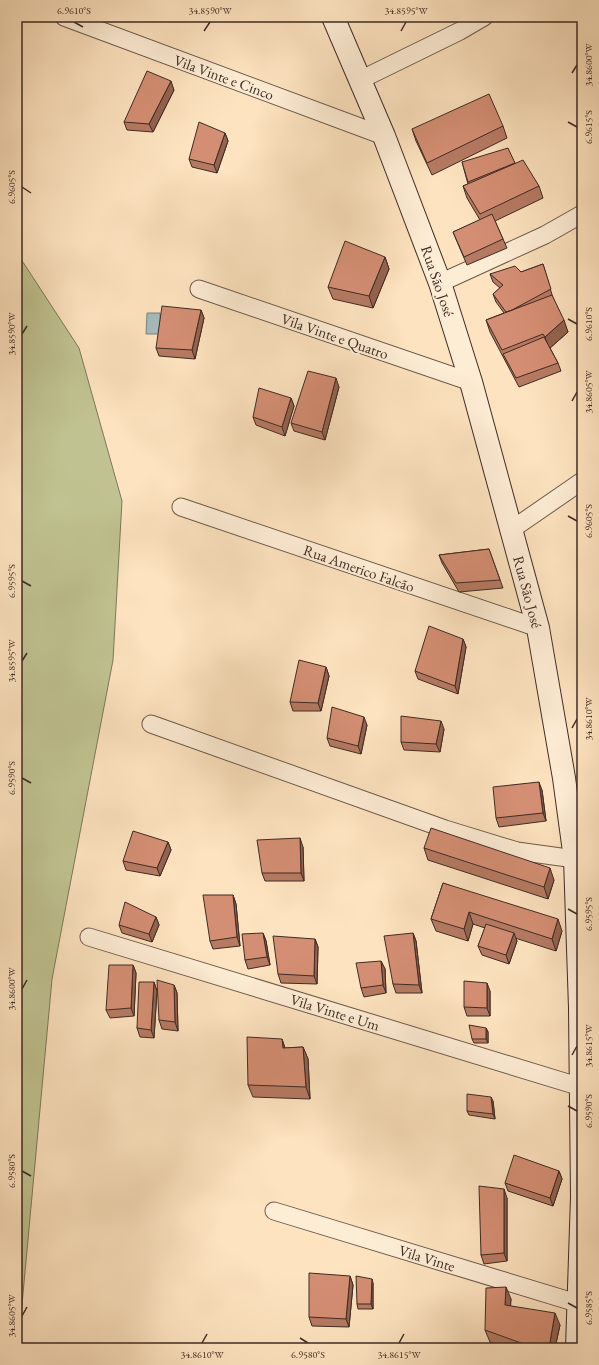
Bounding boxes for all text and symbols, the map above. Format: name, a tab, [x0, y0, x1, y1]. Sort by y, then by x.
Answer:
text: 6.9610°S	[57, 4, 91, 17]
text: 34.8590°W	[188, 4, 232, 17]
text: 34.8595°W	[384, 4, 428, 17]
text: 34.8600°W	[582, 43, 595, 87]
street label: Vila Vinte e Cinco	[171, 50, 277, 104]
text: 6.9615°S	[582, 110, 595, 144]
text: 6.9605°S	[5, 170, 18, 204]
street label: Rua São José	[417, 243, 459, 319]
text: 6.9610°S	[582, 307, 595, 341]
street label: Vila Vinte e Quatro	[279, 309, 391, 363]
text: 34.8590°W	[5, 312, 18, 356]
text: 34.8605°W	[582, 370, 595, 414]
text: 6.9605°S	[582, 504, 595, 538]
street label: Rua Americo Falcão	[301, 540, 417, 596]
street label: Rua São José	[509, 554, 547, 630]
text: 6.9595°S	[5, 564, 18, 598]
text: 34.8595°W	[5, 639, 18, 683]
text: 34.8610°W	[582, 697, 595, 741]
text: 6.9590°S	[5, 761, 18, 795]
text: 6.9595°S	[582, 897, 595, 931]
text: 34.8600°W	[5, 967, 18, 1011]
street label: Vila Vinte e Um	[288, 989, 382, 1035]
text: 34.8615°W	[582, 1024, 595, 1068]
text: 6.9590°S	[582, 1094, 595, 1128]
text: 6.9580°S	[5, 1154, 18, 1188]
street label: Vila Vinte	[396, 1240, 458, 1276]
text: 6.9585°S	[582, 1291, 595, 1325]
text: 34.8605°W	[5, 1294, 18, 1338]
text: 34.8610°W	[180, 1348, 224, 1361]
text: 6.9580°S	[291, 1348, 325, 1361]
text: 34.8615°W	[377, 1348, 421, 1361]

